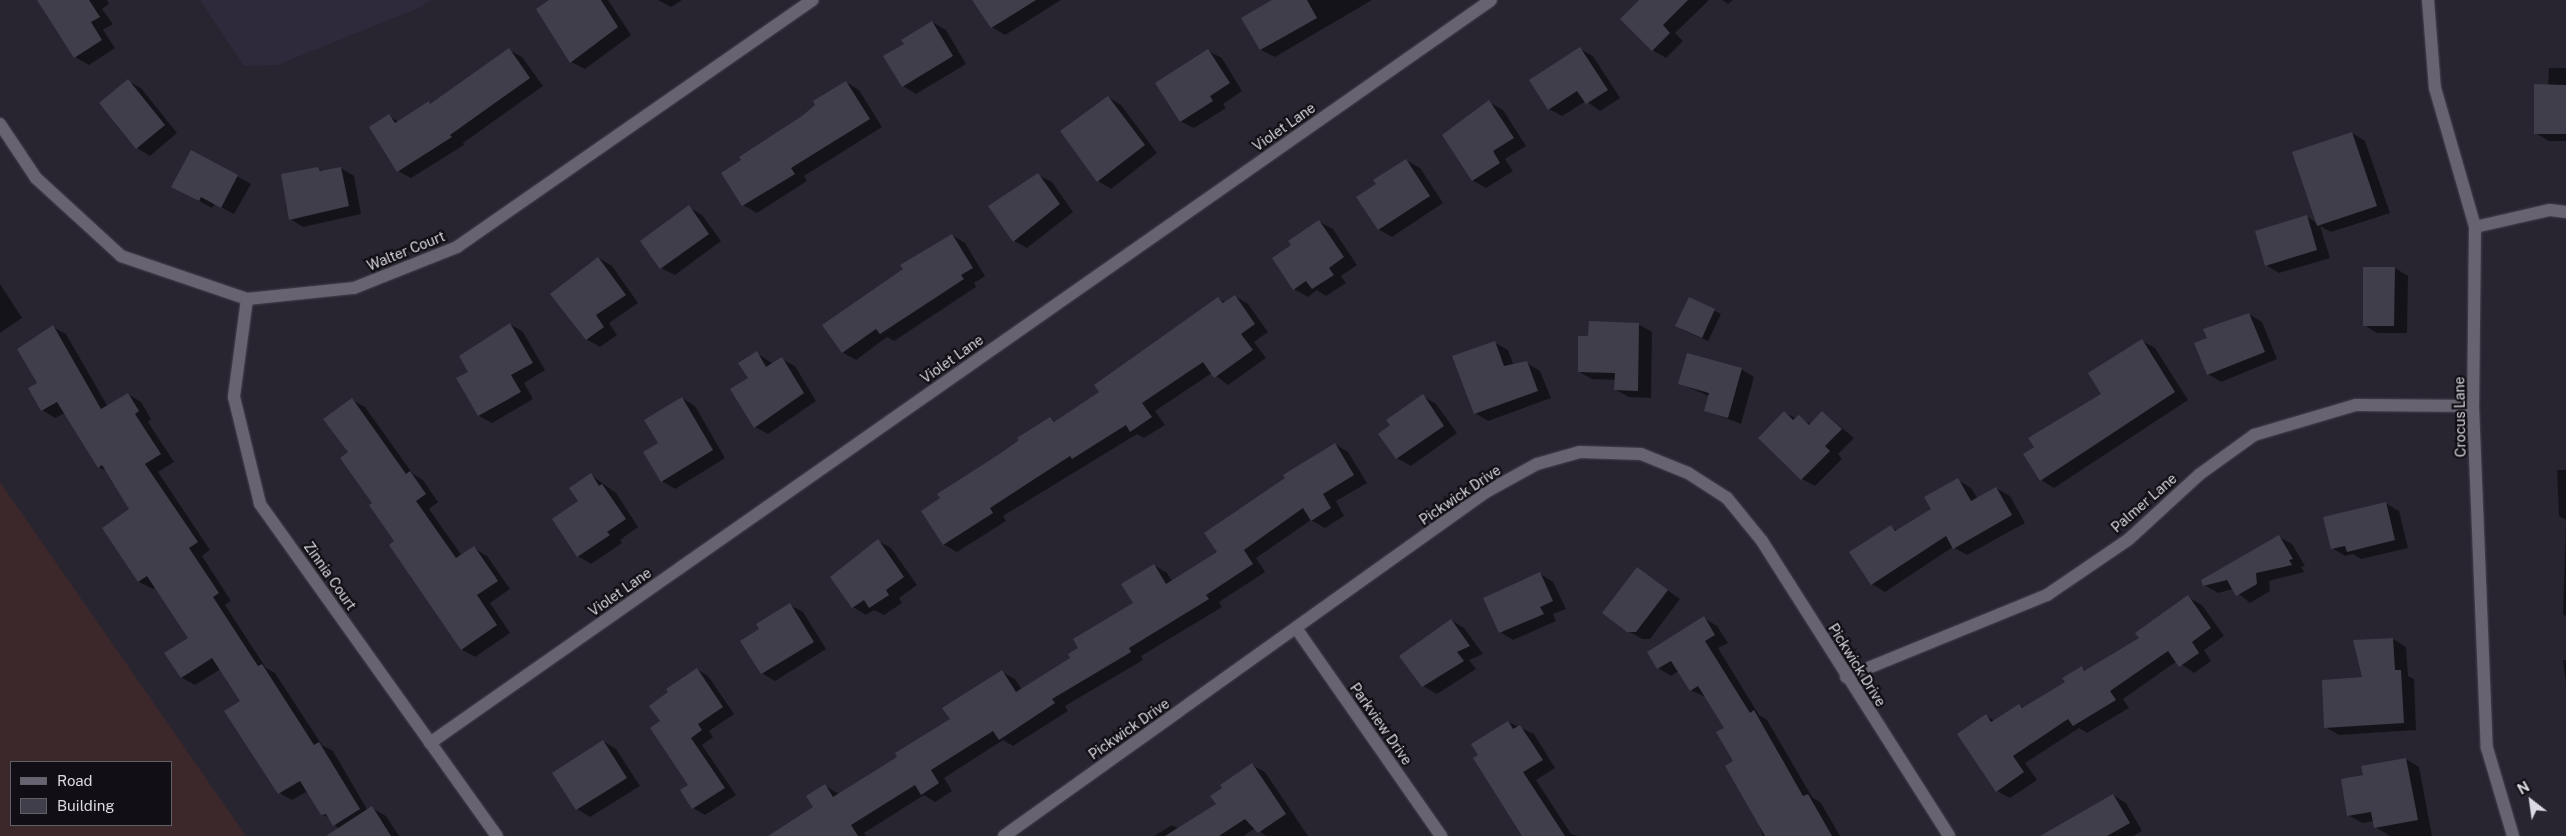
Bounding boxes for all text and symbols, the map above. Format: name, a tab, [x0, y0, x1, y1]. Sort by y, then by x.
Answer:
street label: Violet Lane	[1249, 99, 1319, 155]
street label: Walter Court	[365, 228, 447, 274]
street label: Violet Lane	[917, 331, 987, 387]
street label: Crocus Lane	[2451, 376, 2469, 458]
street label: Pickwick Drive	[1416, 462, 1504, 528]
street label: Palmer Lane	[2108, 470, 2180, 536]
street label: Zinnia Court	[300, 539, 360, 613]
street label: Violet Lane	[585, 564, 655, 620]
street label: Pickwick Drive	[1825, 620, 1889, 710]
street label: Parkview Drive	[1347, 680, 1415, 768]
street label: Pickwick Drive	[1085, 695, 1173, 763]
legend	[10, 761, 172, 826]
text: Road	[57, 772, 93, 789]
north arrow	[2506, 776, 2556, 826]
text: N	[2515, 778, 2532, 798]
text: Building	[57, 797, 115, 814]

